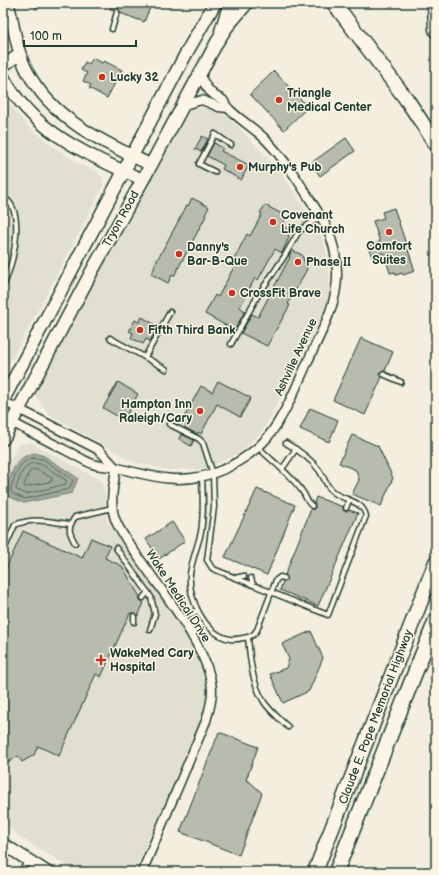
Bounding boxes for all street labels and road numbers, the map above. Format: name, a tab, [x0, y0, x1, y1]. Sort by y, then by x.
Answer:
street label: Tryon Road	[99, 188, 143, 250]
street label: Ashville Avenue	[271, 316, 321, 398]
street label: Wake Medical Drive	[142, 547, 214, 645]
street label: Claude E. Pope Memorial Highway	[336, 627, 417, 806]

